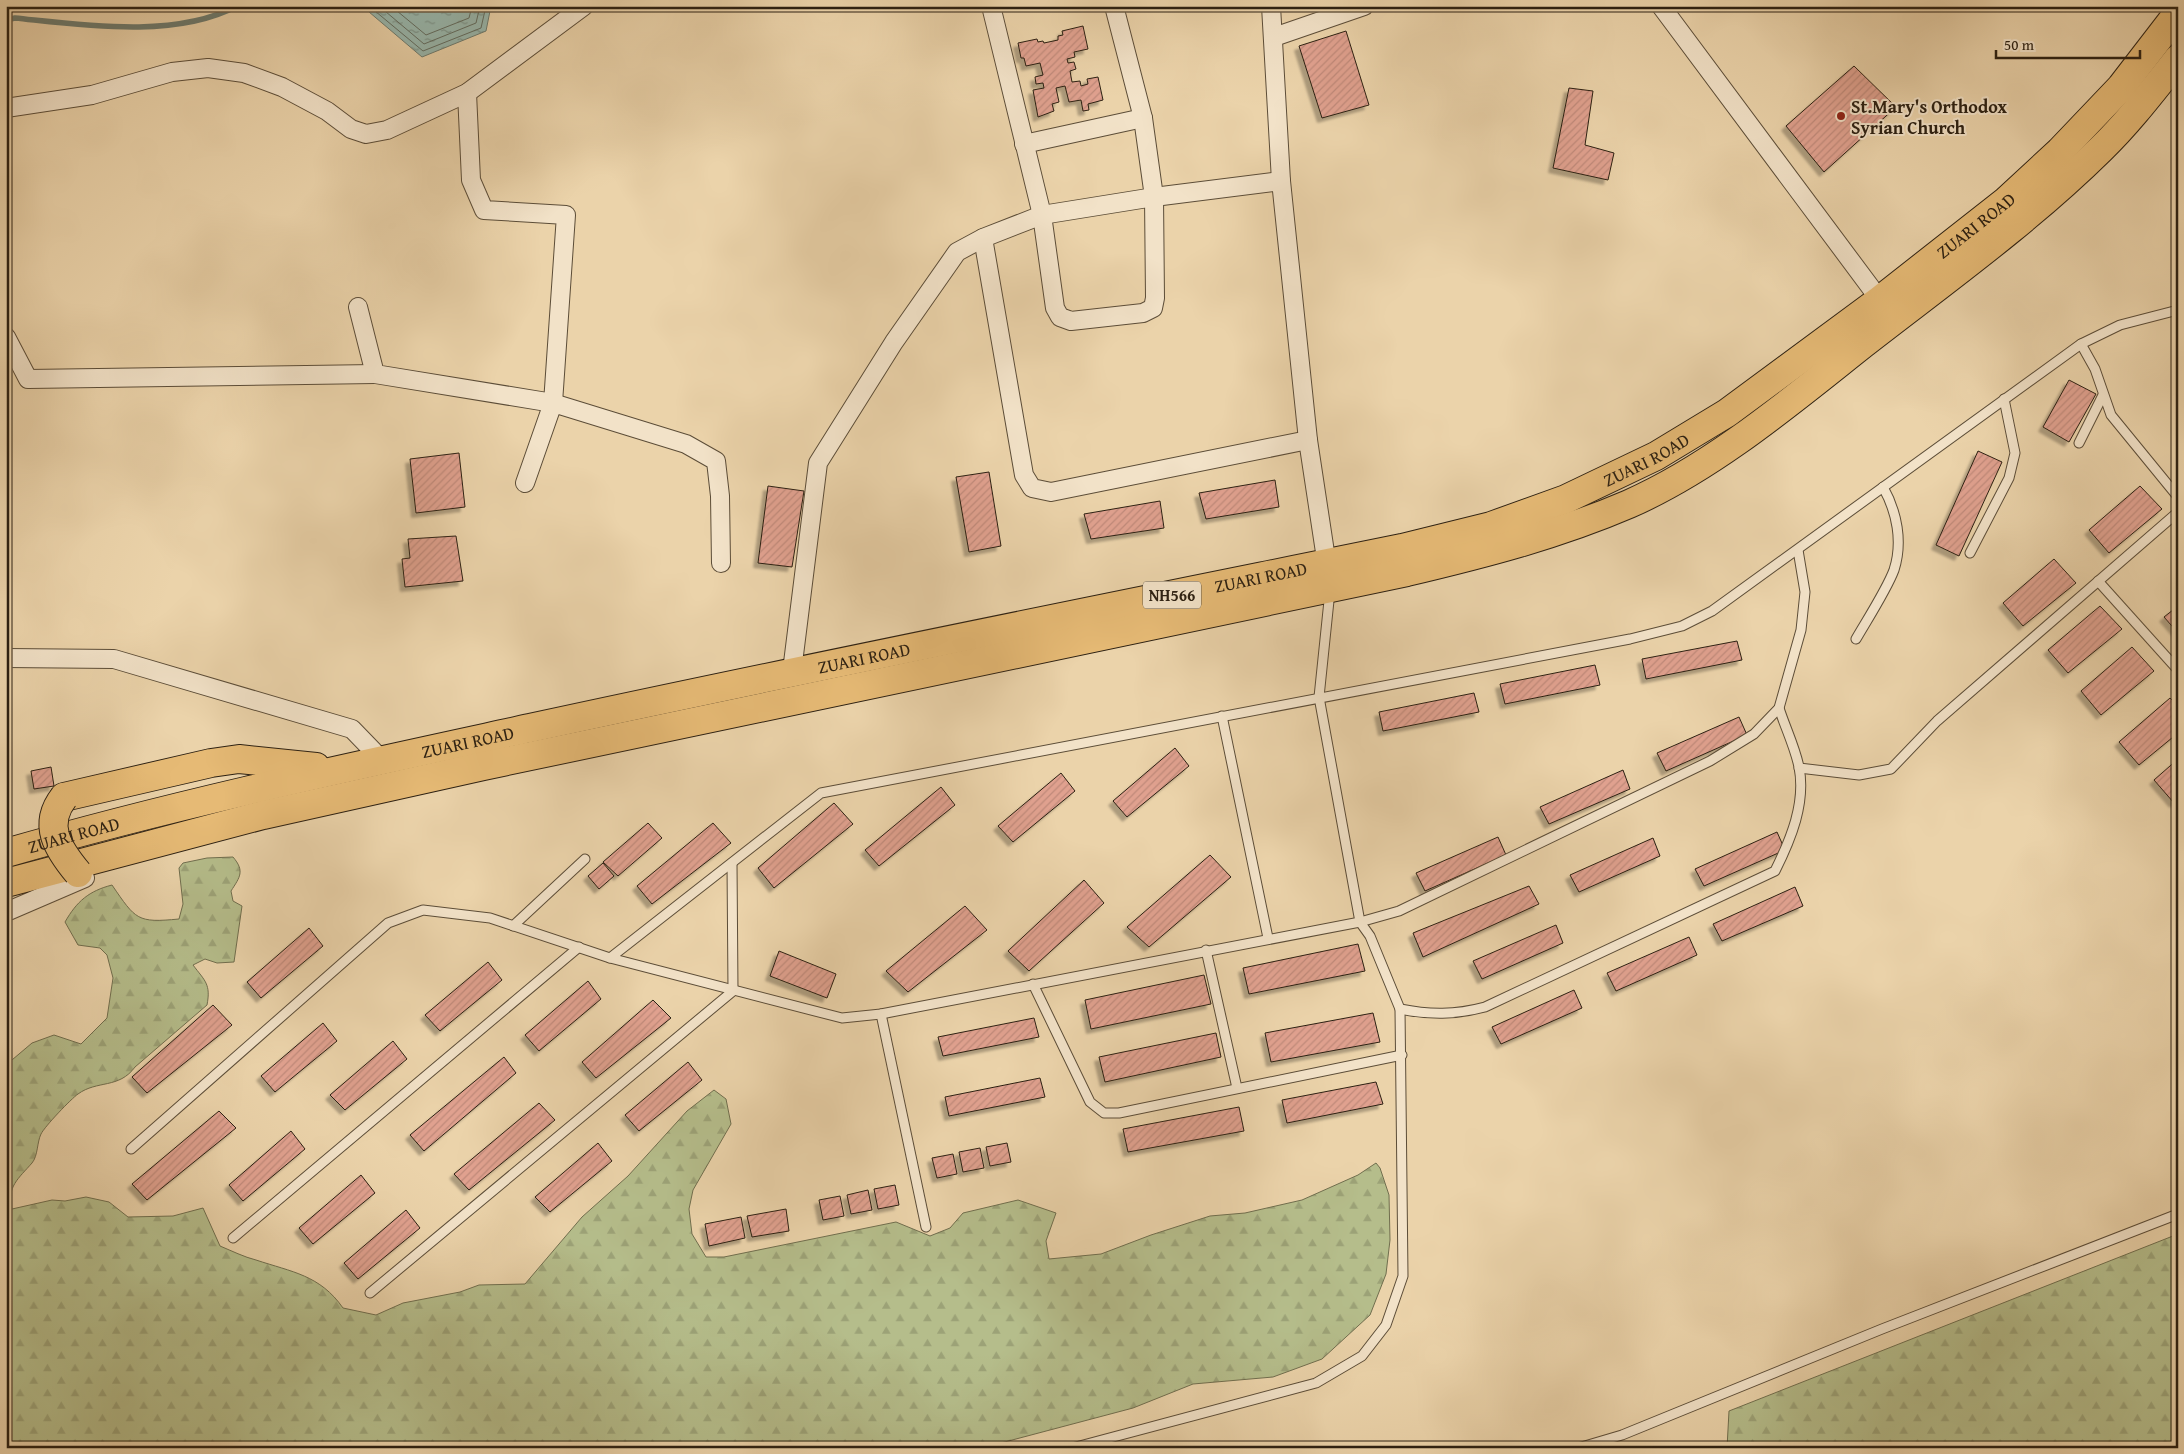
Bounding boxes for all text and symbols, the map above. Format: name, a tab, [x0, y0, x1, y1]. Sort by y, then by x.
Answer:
scale bar	[1996, 28, 2140, 60]
text: 50 m	[2004, 34, 2035, 55]
place label: St.Mary's Orthodox Syrian Church	[1851, 93, 2007, 141]
marker: St.Mary's Orthodox Syrian Church	[1835, 110, 1847, 122]
street label: ZUARI ROAD	[1930, 185, 2021, 265]
street label: ZUARI ROAD	[1598, 425, 1694, 493]
street label: ZUARI ROAD	[1212, 554, 1309, 599]
road number: NH566	[1143, 582, 1201, 608]
street label: ZUARI ROAD	[815, 635, 913, 680]
street label: ZUARI ROAD	[419, 718, 517, 765]
street label: ZUARI ROAD	[24, 809, 122, 860]

